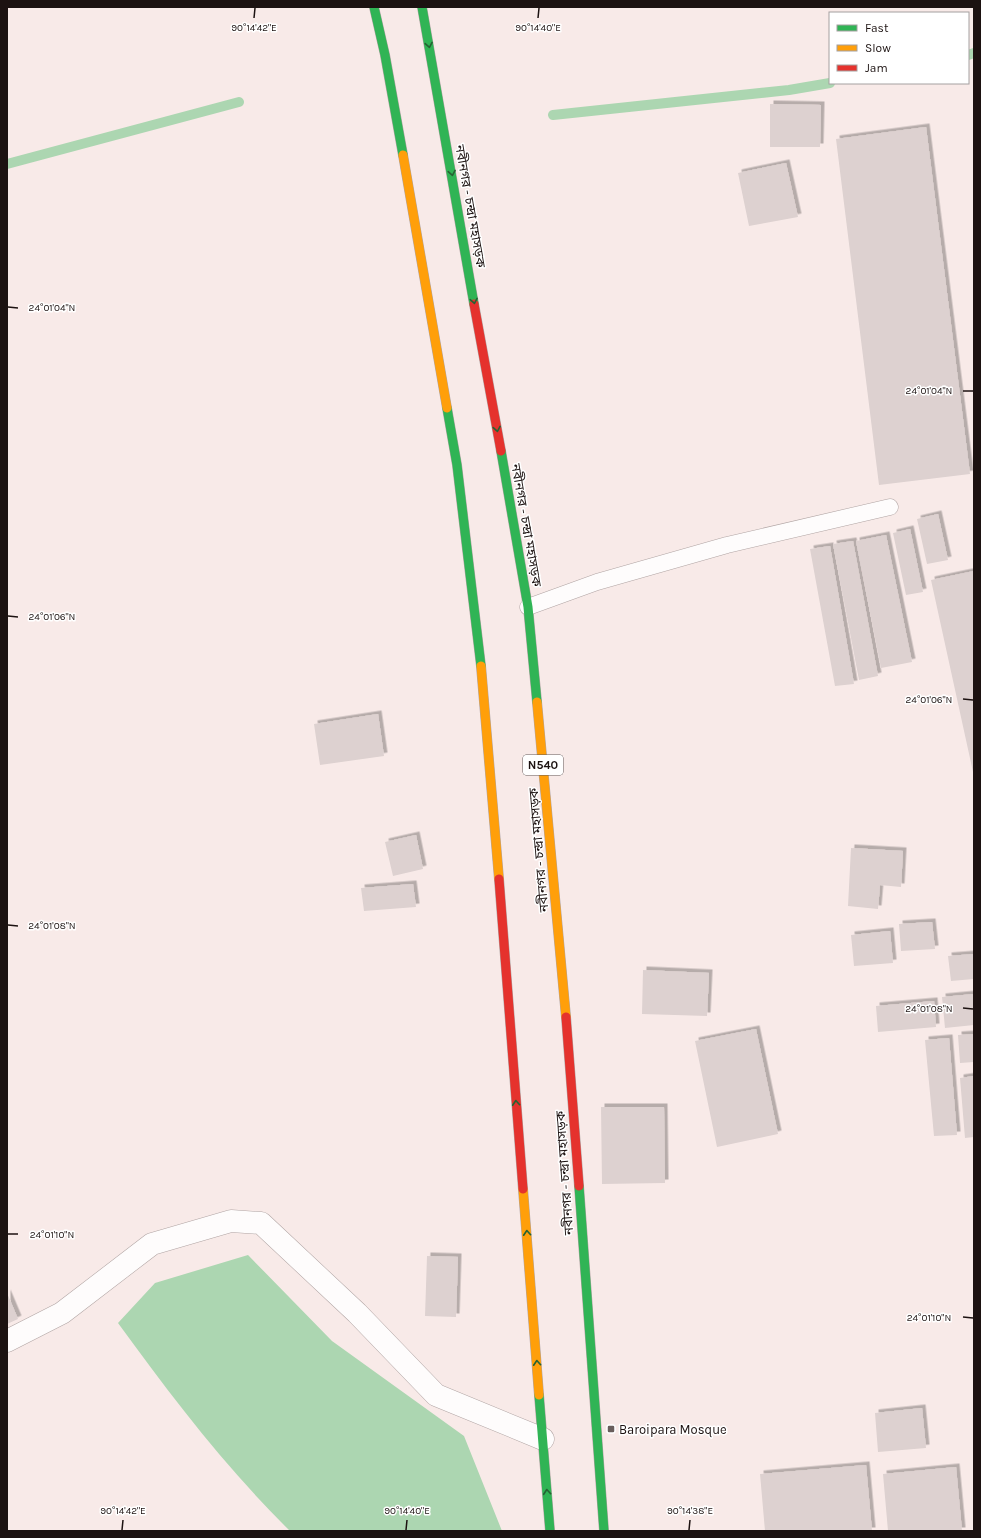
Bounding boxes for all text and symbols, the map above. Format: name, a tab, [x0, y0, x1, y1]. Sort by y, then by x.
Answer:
legend	[829, 12, 969, 84]
text: Fast	[865, 21, 889, 35]
text: 90°14'42"E	[231, 22, 277, 34]
text: 90°14'40"E	[515, 22, 561, 34]
text: Slow	[865, 41, 891, 55]
one-way arrow	[424, 42, 433, 49]
text: Jam	[865, 61, 888, 75]
street label: নবীনগর - চন্দ্রা মহাসড়ক	[452, 142, 489, 269]
one-way arrow	[447, 170, 456, 177]
one-way arrow	[470, 298, 478, 305]
text: 24°01'04"N	[29, 302, 75, 314]
text: 24°01'04"N	[906, 385, 952, 397]
one-way arrow	[492, 426, 501, 433]
street label: নবীনগর - চন্দ্রা মহাসড়ক	[508, 461, 545, 588]
text: 24°01'06"N	[29, 611, 75, 623]
text: 24°01'06"N	[906, 694, 952, 706]
road number: N540	[523, 755, 563, 775]
street label: নবীনগর - চন্দ্রা মহাসড়ক	[526, 787, 551, 914]
text: 24°01'08"N	[28, 920, 76, 932]
text: 24°01'08"N	[905, 1003, 953, 1015]
one-way arrow	[512, 1100, 521, 1106]
street label: নবীনগর - চন্দ্রা মহাসড়ক	[553, 1110, 576, 1237]
text: 24°01'10"N	[30, 1229, 74, 1241]
one-way arrow	[522, 1230, 531, 1236]
text: 24°01'10"N	[907, 1312, 951, 1324]
one-way arrow	[532, 1360, 541, 1366]
place label: Baroipara Mosque	[619, 1422, 727, 1438]
marker: Baroipara Mosque	[606, 1424, 616, 1434]
one-way arrow	[543, 1489, 552, 1495]
text: 90°14'42"E	[100, 1505, 146, 1517]
text: 90°14'40"E	[384, 1505, 430, 1517]
text: 90°14'38"E	[667, 1505, 713, 1517]

